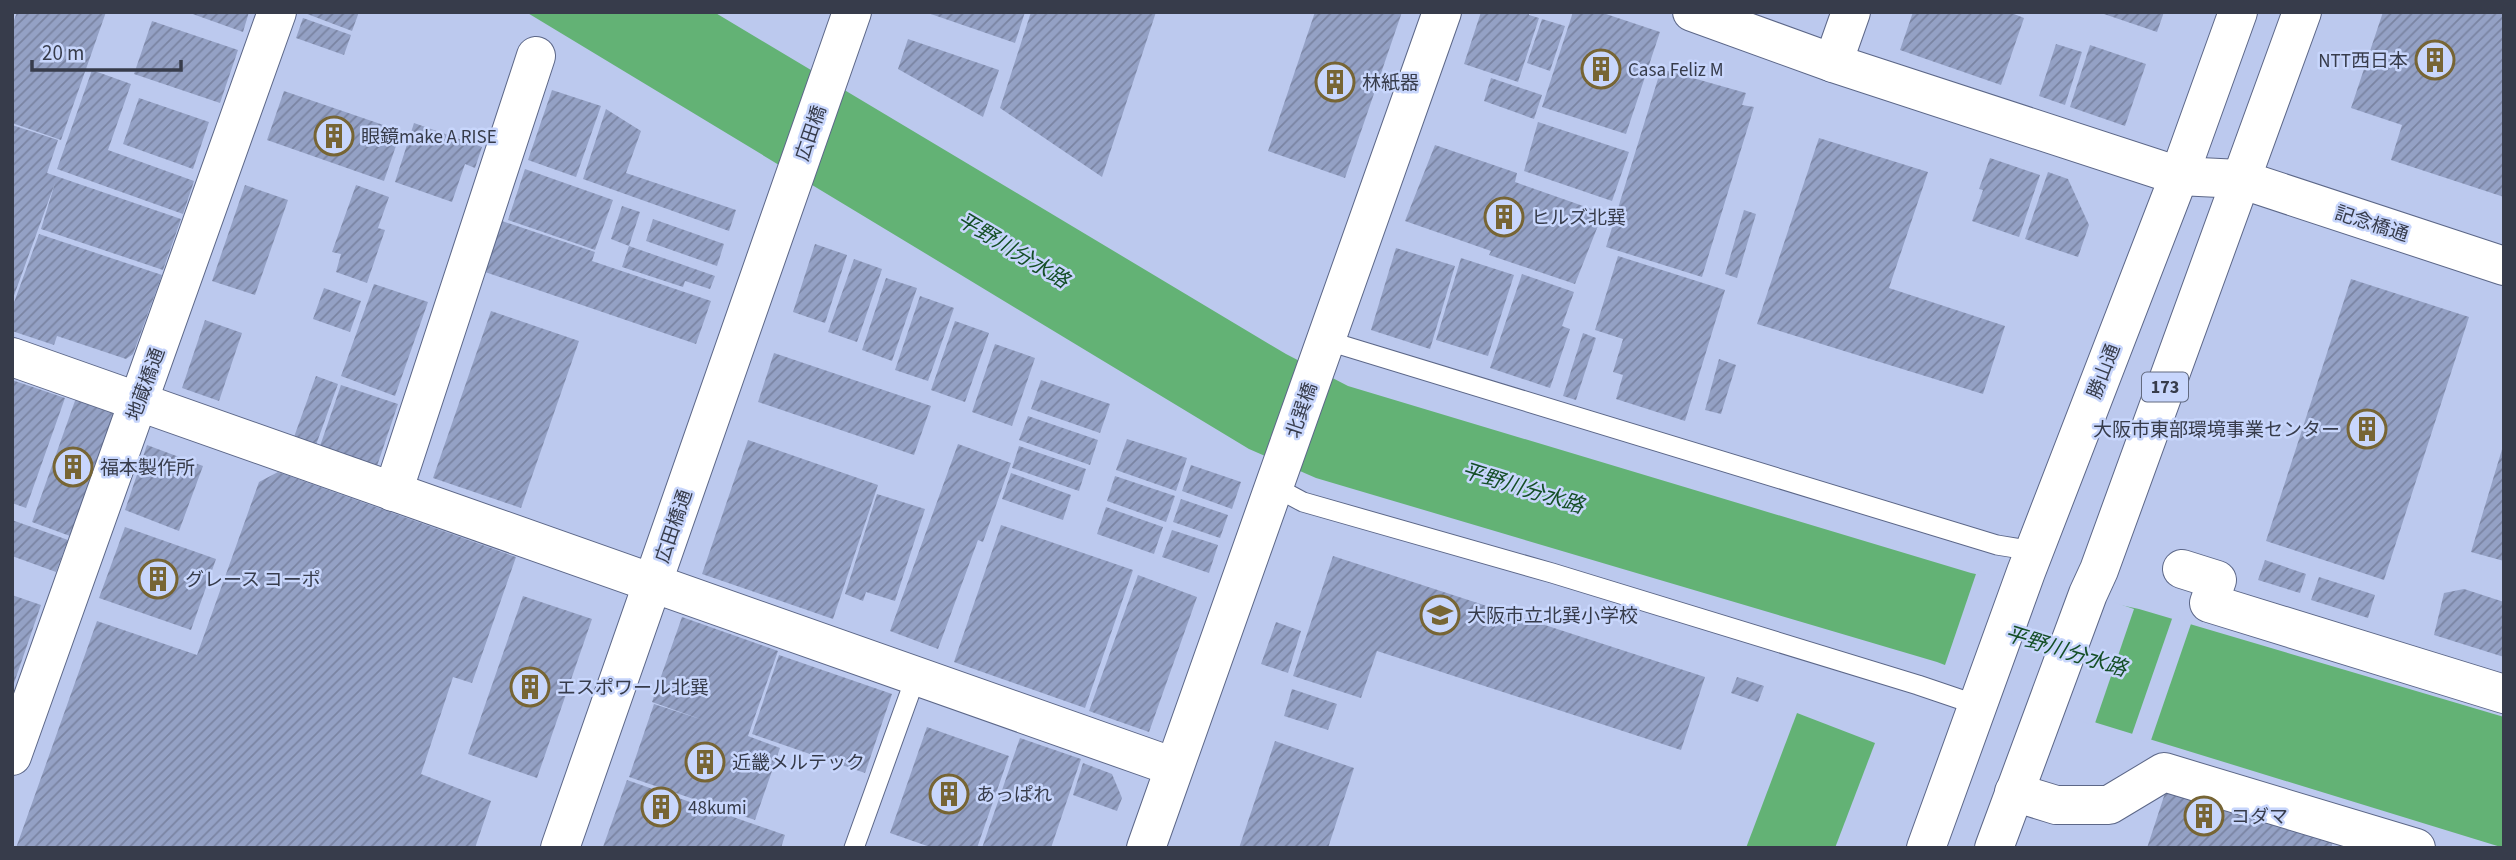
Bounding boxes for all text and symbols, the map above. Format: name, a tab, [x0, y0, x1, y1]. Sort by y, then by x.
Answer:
scale bar	[32, 28, 180, 72]
text: 20 m	[42, 38, 84, 68]
building icon: NTT西日本	[2414, 39, 2456, 81]
building icon: Casa Feliz M	[1580, 48, 1622, 90]
place label: NTT西日本	[2318, 48, 2408, 75]
place label: Casa Feliz M	[1628, 57, 1724, 84]
building icon: 林紙器	[1314, 61, 1356, 103]
place label: 林紙器	[1362, 70, 1419, 97]
street label: 広田橋	[789, 102, 833, 165]
building icon: 眼鏡make A RISE	[313, 115, 355, 157]
place label: 眼鏡make A RISE	[361, 124, 497, 151]
building icon: ヒルズ北巽	[1483, 196, 1525, 238]
street label: 記念橋通	[2331, 200, 2412, 249]
water label: 平野川分水路	[951, 205, 1076, 296]
place label: ヒルズ北巽	[1531, 205, 1626, 232]
street label: 勝山通	[2082, 340, 2127, 403]
street label: 地蔵橋通	[121, 344, 172, 425]
road number: 173	[2142, 372, 2188, 402]
street label: 北巽橋	[1280, 379, 1324, 442]
building icon: 大阪市東部環境事業センター	[2346, 408, 2388, 450]
place label: 大阪市東部環境事業センター	[2093, 417, 2340, 444]
building icon: 福本製作所	[52, 446, 94, 488]
place label: 福本製作所	[100, 455, 195, 482]
water label: 平野川分水路	[1458, 455, 1590, 521]
street label: 広田橋通	[649, 486, 700, 567]
building icon: グレース コーポ	[137, 558, 179, 600]
place label: グレース コーポ	[185, 567, 321, 594]
school or university icon: 大阪市立北巽小学校	[1419, 594, 1461, 636]
place label: 大阪市立北巽小学校	[1467, 603, 1638, 630]
water label: 平野川分水路	[2001, 618, 2133, 684]
building icon: エスポワール北巽	[509, 666, 551, 708]
place label: エスポワール北巽	[557, 675, 709, 702]
building icon: 近畿メルテック	[684, 741, 726, 783]
place label: 近畿メルテック	[732, 750, 865, 777]
building icon: あっぱれ	[928, 773, 970, 815]
place label: あっぱれ	[976, 782, 1052, 809]
building icon: 48kumi	[640, 786, 682, 828]
place label: 48kumi	[688, 795, 747, 822]
building icon: コダマ	[2183, 795, 2225, 837]
place label: コダマ	[2231, 804, 2288, 831]

